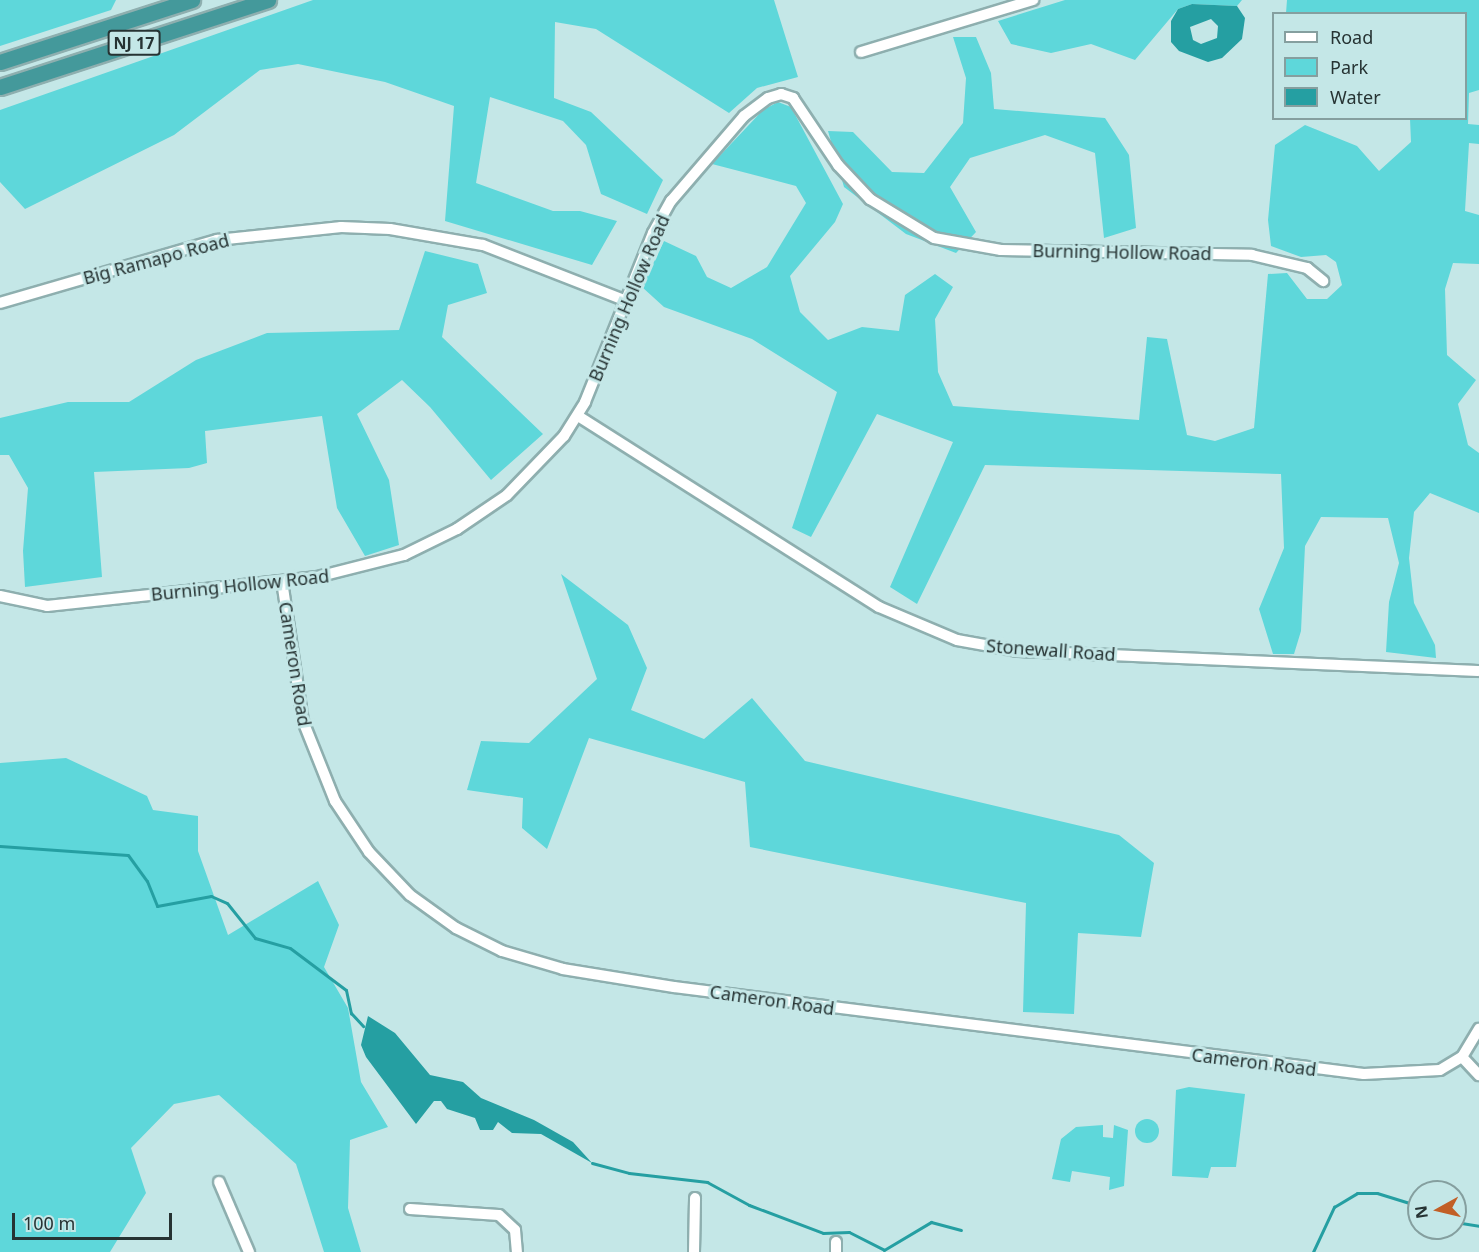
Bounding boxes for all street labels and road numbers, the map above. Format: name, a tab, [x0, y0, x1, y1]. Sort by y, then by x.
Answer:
road number: NJ 17	[107, 30, 161, 56]
street label: Burning Hollow Road	[584, 211, 674, 385]
street label: Big Ramapo Road	[81, 229, 231, 289]
street label: Burning Hollow Road	[1032, 240, 1212, 264]
street label: Burning Hollow Road	[150, 565, 330, 605]
street label: Cameron Road	[275, 600, 315, 728]
street label: Stonewall Road	[986, 635, 1116, 665]
street label: Cameron Road	[708, 981, 836, 1019]
street label: Cameron Road	[1190, 1044, 1318, 1080]

